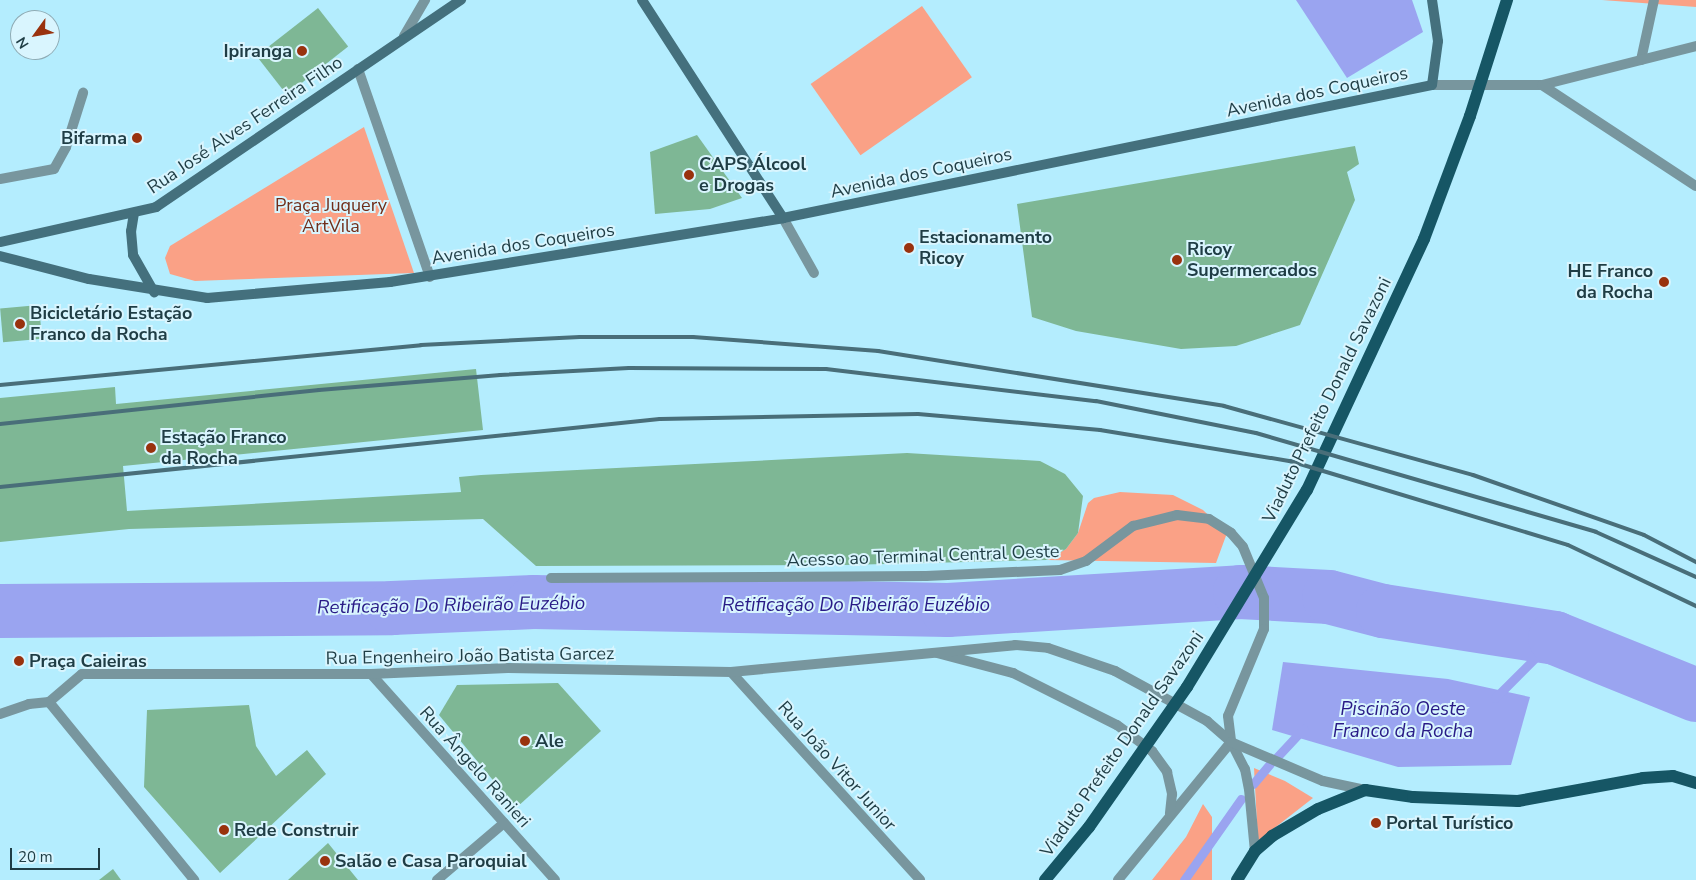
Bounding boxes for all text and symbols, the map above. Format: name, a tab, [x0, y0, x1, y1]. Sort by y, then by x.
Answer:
north arrow	[10, 10, 60, 60]
text: N	[12, 33, 34, 52]
place label: Ipiranga	[223, 40, 292, 62]
marker: Ipiranga	[296, 45, 308, 57]
street label: Rua José Alves Ferreira Filho	[143, 51, 347, 199]
street label: Avenida dos Coqueiros	[1224, 62, 1410, 122]
place label: Bifarma	[61, 127, 127, 149]
marker: Bifarma	[131, 132, 143, 144]
street label: Avenida dos Coqueiros	[828, 143, 1014, 203]
place label: CAPS Álcool e Drogas	[699, 154, 806, 196]
marker: CAPS Álcool e Drogas	[683, 169, 695, 181]
park label: Praça Juquery ArtVila	[275, 195, 387, 238]
street label: Avenida dos Coqueiros	[430, 219, 616, 269]
place label: Estacionamento Ricoy	[919, 227, 1052, 270]
place label: Ricoy Supermercados	[1187, 239, 1317, 282]
marker: Estacionamento Ricoy	[903, 242, 915, 254]
marker: Ricoy Supermercados	[1171, 254, 1183, 266]
place label: HE Franco da Rocha	[1568, 261, 1653, 304]
street label: Viaduto Prefeito Donald Savazoni	[1258, 274, 1396, 526]
marker: HE Franco da Rocha	[1657, 275, 1671, 289]
place label: Bicicletário Estação Franco da Rocha	[30, 303, 192, 346]
marker: Bicicletário Estação Franco da Rocha	[14, 318, 26, 330]
place label: Estação Franco da Rocha	[161, 427, 287, 469]
marker: Estação Franco da Rocha	[145, 442, 157, 454]
street label: Acesso ao Terminal Central Oeste	[786, 540, 1060, 572]
water label: Retificação Do Ribeirão Euzébio	[317, 592, 585, 620]
water label: Retificação Do Ribeirão Euzébio	[722, 595, 990, 617]
street label: Viaduto Prefeito Donald Savazoni	[1036, 627, 1208, 861]
street label: Rua Engenheiro João Batista Garcez	[326, 643, 614, 669]
place label: Praça Caieiras	[29, 650, 147, 672]
marker: Praça Caieiras	[13, 655, 25, 667]
street label: Rua João Vitor Junior	[773, 697, 901, 835]
water label: Piscinão Oeste Franco da Rocha	[1333, 699, 1473, 743]
street label: Rua Ângelo Ranieri	[415, 702, 535, 832]
place label: Ale	[535, 730, 564, 752]
marker: Ale	[519, 735, 531, 747]
place label: Portal Turístico	[1386, 812, 1513, 834]
marker: Portal Turístico	[1370, 817, 1382, 829]
place label: Rede Construir	[234, 819, 359, 841]
marker: Rede Construir	[218, 824, 230, 836]
scale bar	[12, 838, 102, 870]
text: 20 m	[18, 847, 53, 867]
place label: Salão e Casa Paroquial	[335, 850, 527, 872]
marker: Salão e Casa Paroquial	[319, 855, 331, 867]

